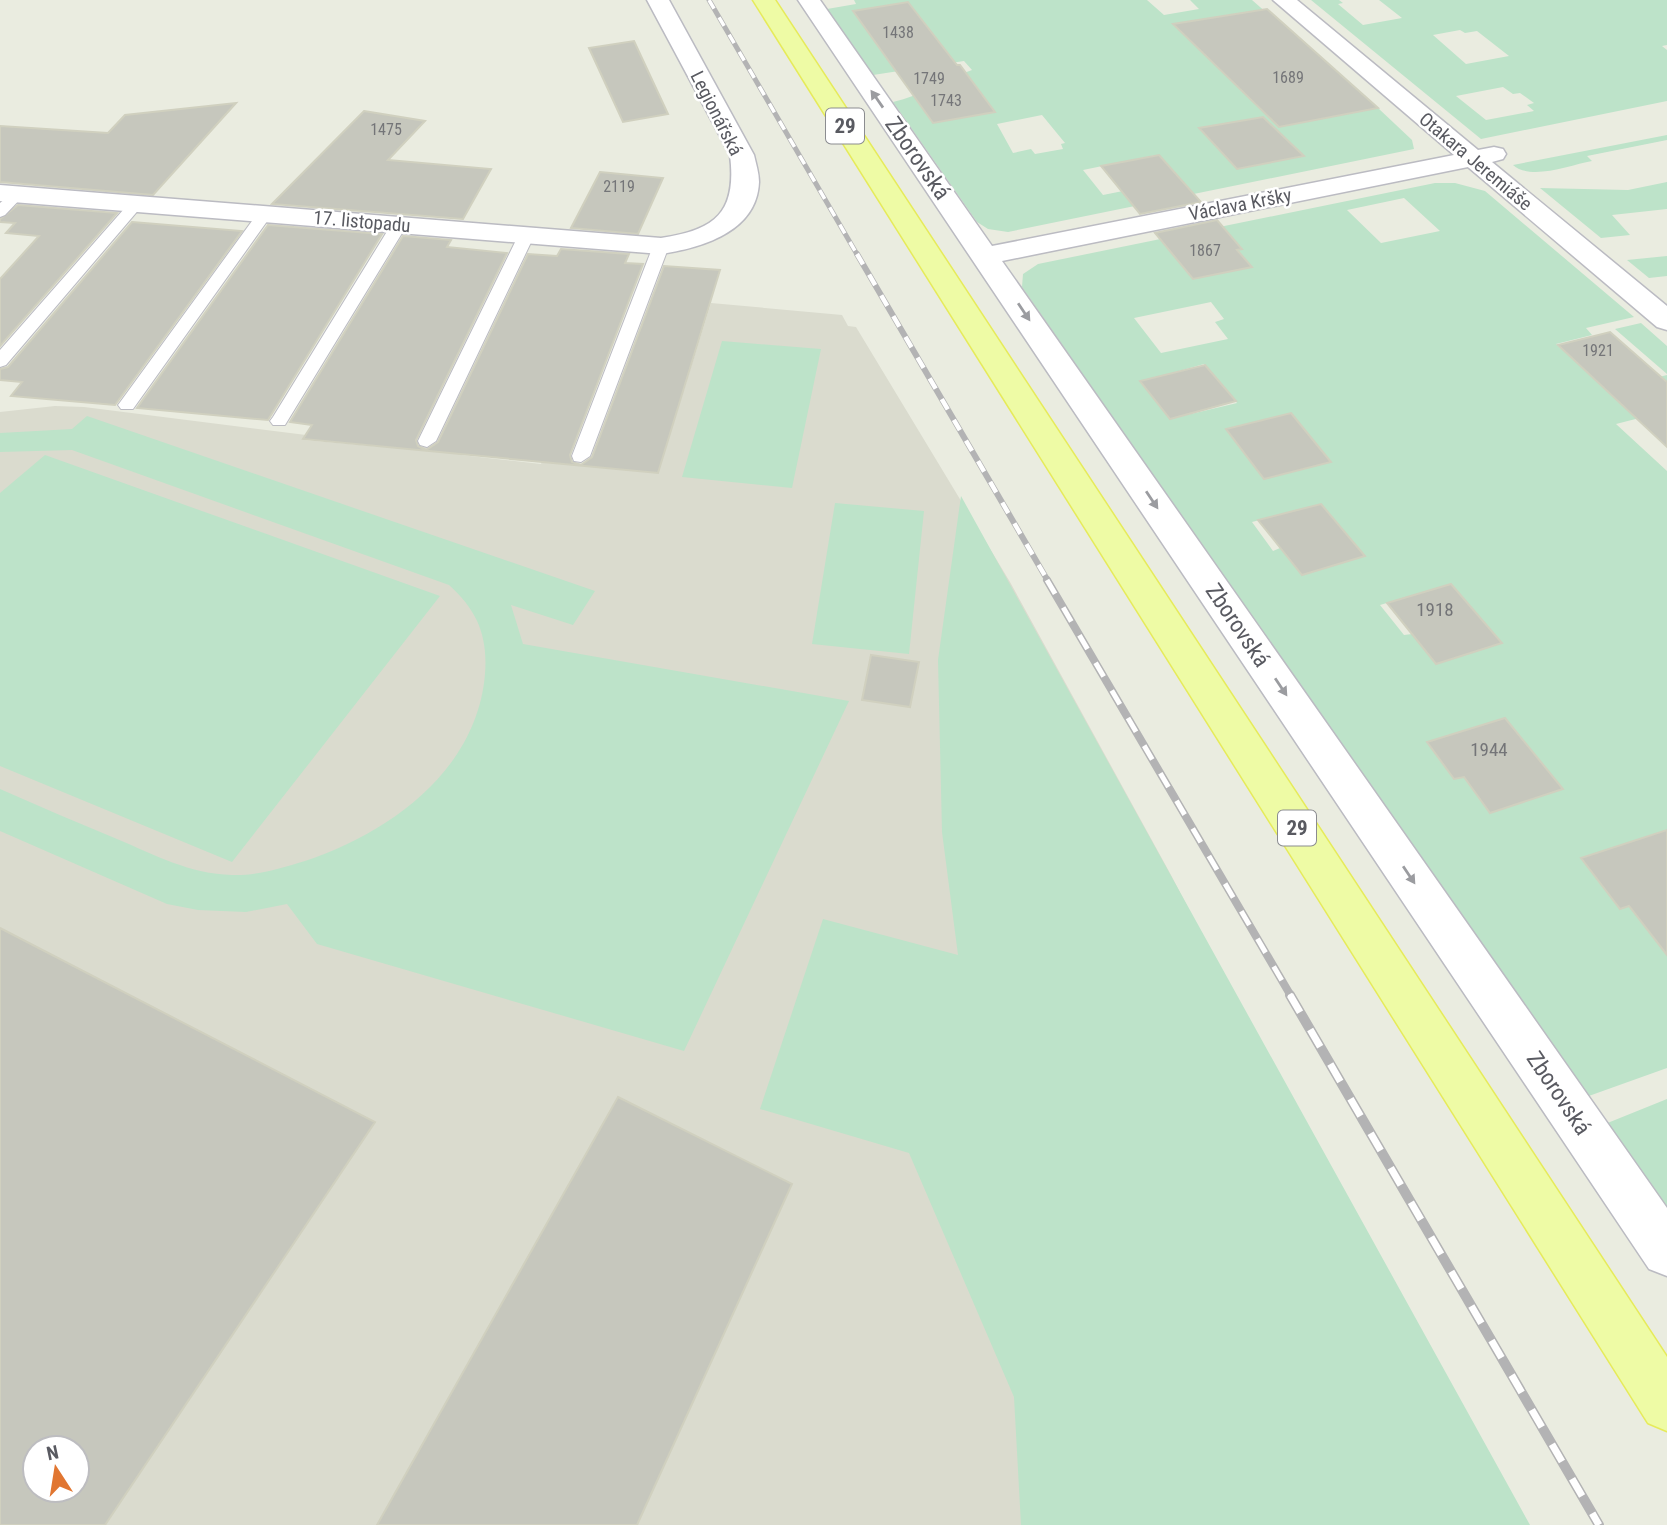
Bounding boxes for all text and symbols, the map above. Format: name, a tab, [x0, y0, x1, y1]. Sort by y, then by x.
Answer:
house number: 1438	[882, 23, 914, 42]
street label: Legionářská	[686, 67, 748, 159]
house number: 1689	[1272, 68, 1304, 87]
house number: 1749	[913, 69, 945, 88]
one-way arrow	[870, 90, 884, 108]
house number: 1743	[930, 91, 962, 110]
street label: Otakara Jeremiáše	[1414, 107, 1537, 215]
road number: 29	[826, 108, 864, 144]
street label: Zborovská	[879, 112, 956, 205]
house number: 1475	[370, 120, 402, 139]
house number: 2119	[603, 177, 635, 196]
street label: Václava Kršky	[1187, 183, 1293, 226]
street label: 17. listopadu	[312, 206, 412, 237]
house number: 1867	[1189, 241, 1221, 260]
one-way arrow	[1017, 303, 1031, 321]
house number: 1921	[1582, 341, 1614, 360]
one-way arrow	[1145, 491, 1159, 509]
street label: Zborovská	[1200, 578, 1275, 672]
house number: 1918	[1416, 598, 1454, 621]
one-way arrow	[1274, 678, 1287, 697]
house number: 1944	[1470, 738, 1508, 761]
road number: 29	[1278, 810, 1316, 846]
one-way arrow	[1402, 866, 1416, 884]
street label: Zborovská	[1521, 1046, 1596, 1140]
north arrow	[21, 1434, 91, 1504]
text: N	[44, 1440, 61, 1465]

